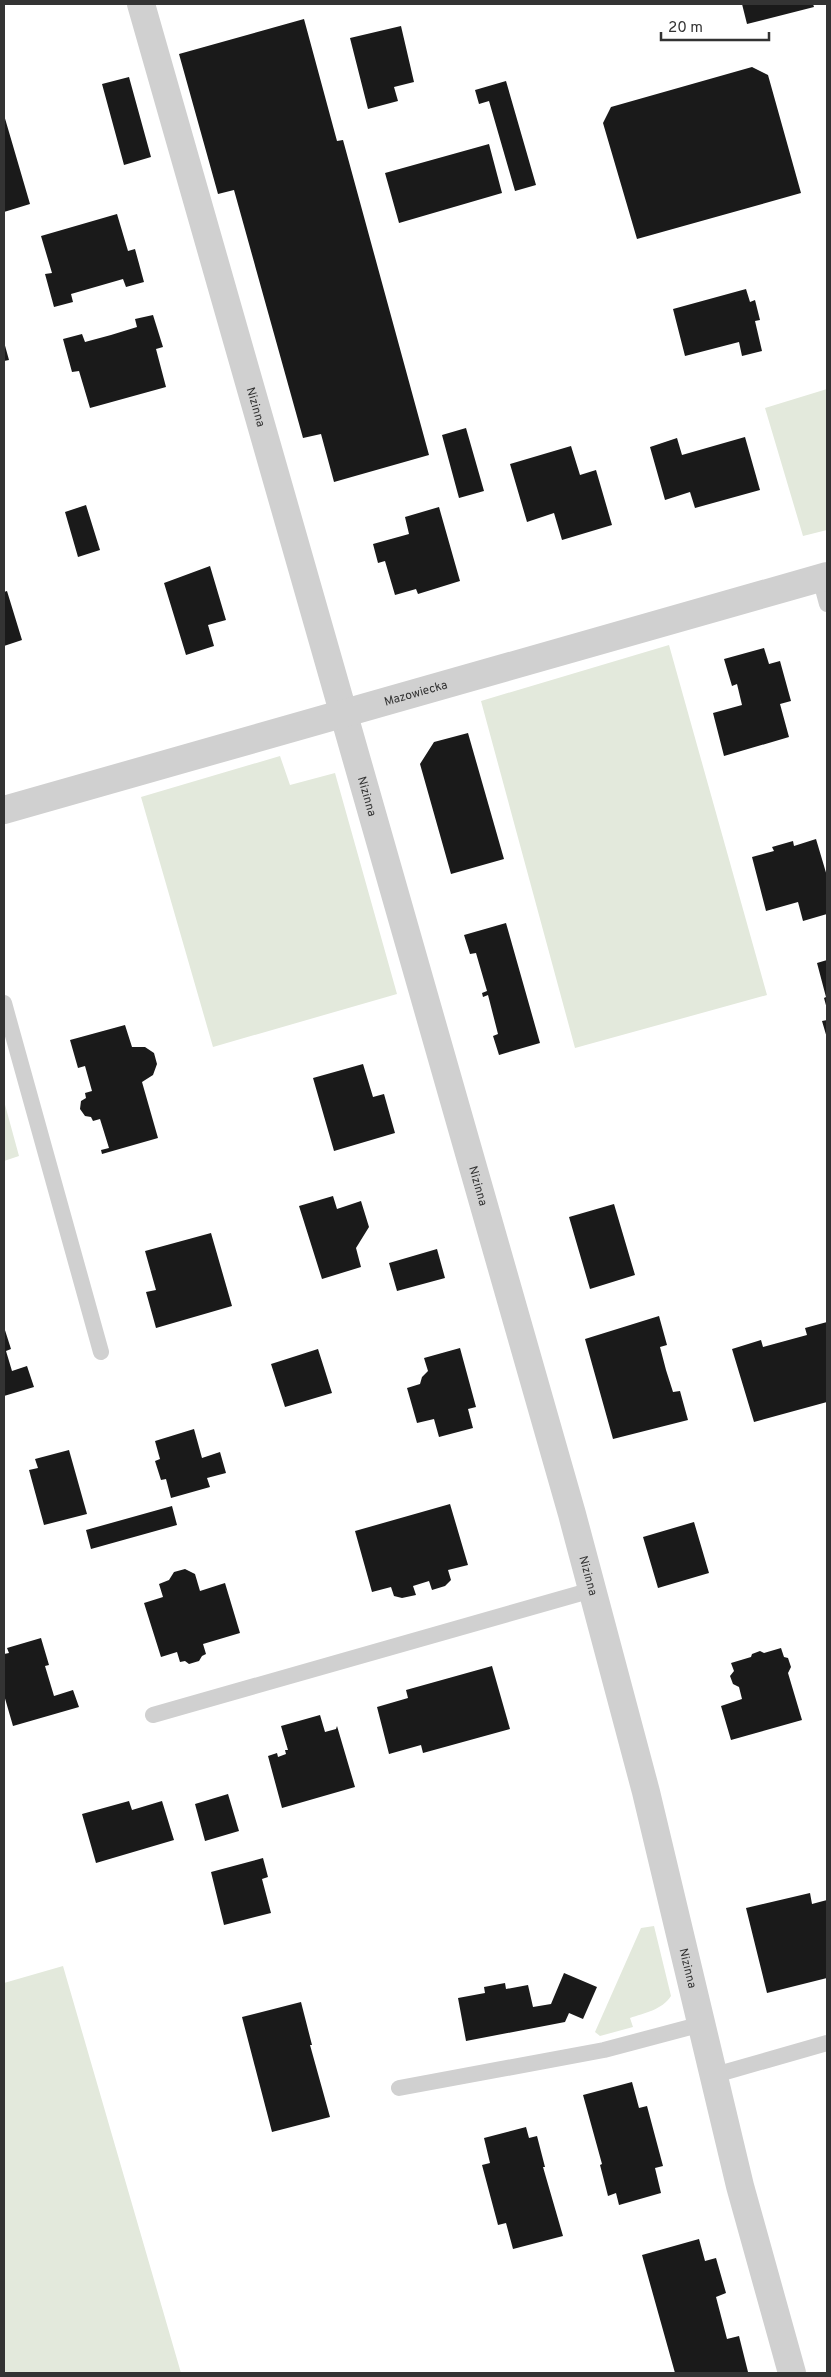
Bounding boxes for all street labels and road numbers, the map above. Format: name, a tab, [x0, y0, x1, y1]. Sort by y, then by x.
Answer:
street label: Nizinna	[242, 385, 268, 429]
street label: Mazowiecka	[383, 677, 449, 710]
street label: Nizinna	[353, 775, 379, 818]
street label: Nizinna	[464, 1164, 491, 1208]
street label: Nizinna	[574, 1554, 600, 1598]
street label: Nizinna	[675, 1947, 700, 1990]

